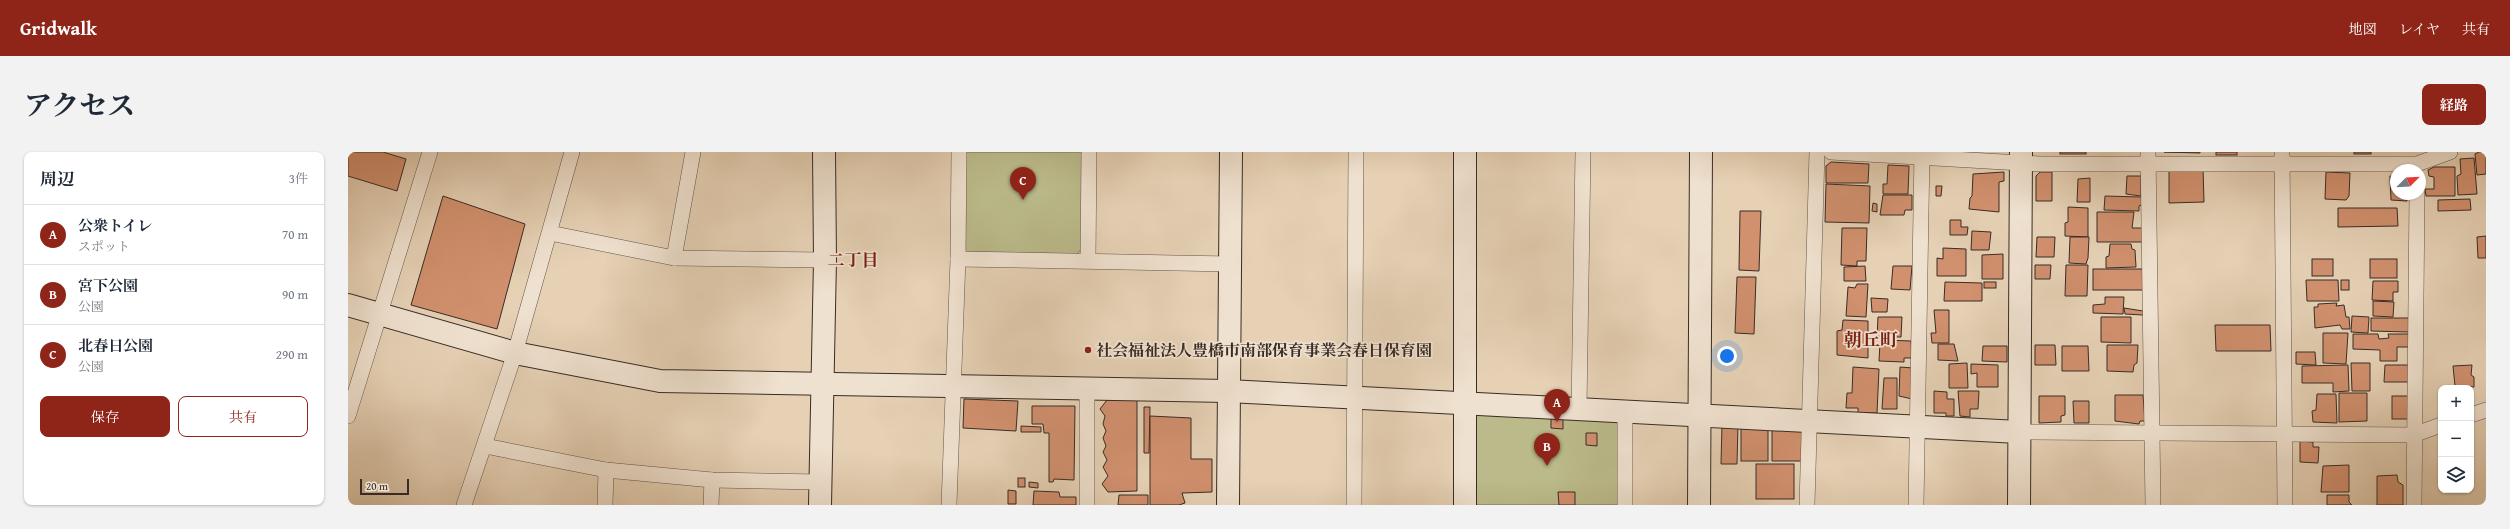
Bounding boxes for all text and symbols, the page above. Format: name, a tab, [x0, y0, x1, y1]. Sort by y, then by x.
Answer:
text: Gridwalk	[20, 14, 97, 42]
text: 地図	[2349, 19, 2377, 39]
text: レイヤ	[2399, 19, 2440, 39]
text: 共有	[2462, 19, 2490, 39]
text: アクセス	[24, 84, 135, 125]
button: 経路	[2422, 84, 2486, 125]
north arrow	[2390, 164, 2426, 200]
text: 周辺	[40, 166, 74, 191]
pin: C	[1010, 167, 1036, 200]
text: 3件	[289, 169, 308, 188]
text: 公衆トイレ	[78, 215, 152, 236]
text: A	[49, 225, 57, 244]
text: 70 m	[282, 225, 308, 244]
text: スポット	[78, 237, 130, 256]
district label: 二丁目	[828, 247, 879, 272]
text: 宮下公園	[78, 275, 138, 296]
text: B	[49, 285, 57, 304]
text: 90 m	[282, 285, 308, 304]
text: 公園	[78, 297, 104, 316]
district label: 朝丘町	[1844, 326, 1898, 353]
text: 北春日公園	[78, 335, 153, 356]
place label: 社会福祉法人豊橋市南部保育事業会春日保育園	[1096, 338, 1432, 362]
text: C	[49, 345, 57, 364]
text: 290 m	[276, 345, 308, 364]
marker: 社会福祉法人豊橋市南部保育事業会春日保育園	[1083, 345, 1093, 355]
your location	[1717, 346, 1737, 366]
text: 公園	[78, 357, 104, 376]
map controls	[2438, 385, 2474, 493]
button: +	[2438, 385, 2474, 421]
pin: A	[1544, 389, 1570, 422]
button: 保存	[40, 396, 170, 437]
button: 共有	[178, 396, 308, 437]
button: −	[2438, 421, 2474, 457]
pin: B	[1534, 433, 1560, 466]
button: layers	[2438, 457, 2474, 493]
scale bar	[360, 477, 409, 496]
text: 20 m	[366, 478, 388, 494]

